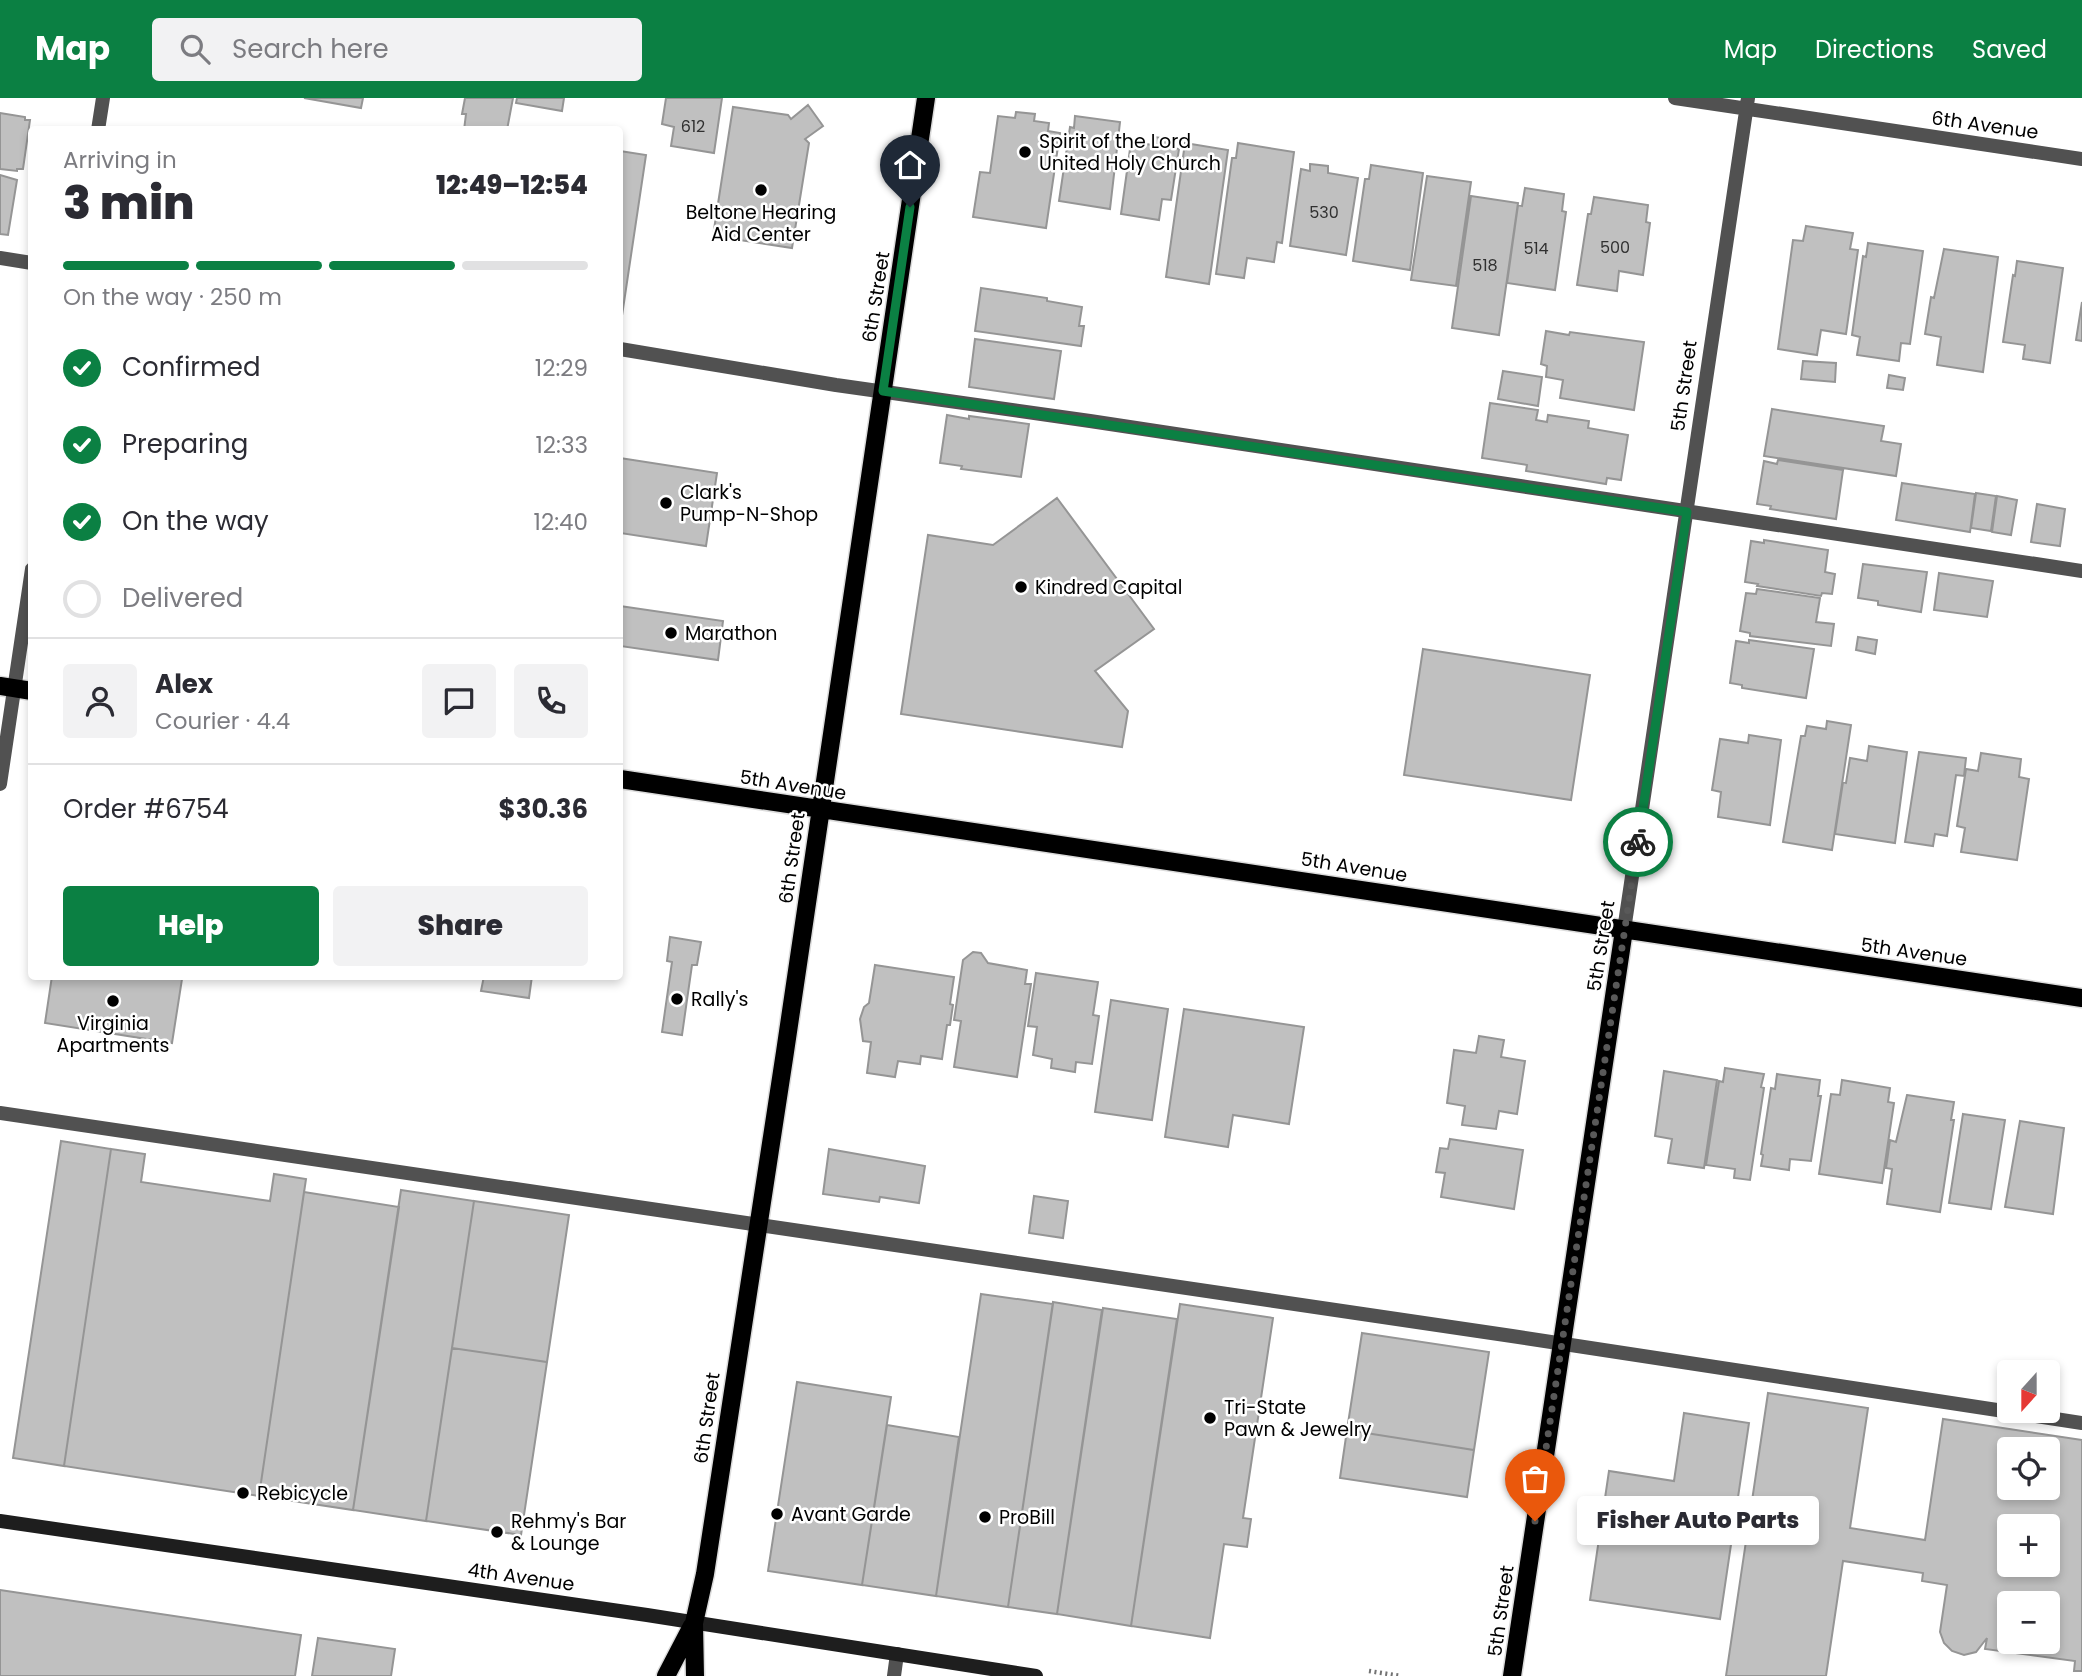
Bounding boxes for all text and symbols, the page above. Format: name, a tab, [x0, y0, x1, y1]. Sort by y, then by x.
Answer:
search box	[152, 18, 642, 81]
text: Map	[35, 25, 110, 72]
icon: search	[176, 30, 214, 68]
text: Search here	[232, 31, 389, 67]
text: Map	[1724, 33, 1777, 66]
text: Directions	[1815, 33, 1934, 66]
text: Saved	[1972, 33, 2047, 66]
street label: 6th Avenue	[1930, 104, 2040, 146]
house number: 612	[681, 115, 705, 138]
place label: Spirit of the Lord United Holy Church	[1039, 128, 1221, 177]
pin	[880, 135, 940, 207]
text: Arriving in	[63, 144, 177, 176]
marker: Spirit of the Lord United Holy Church	[1017, 144, 1033, 160]
icon: home	[891, 146, 929, 184]
text: 12:49–12:54	[436, 167, 588, 203]
text: 3 min	[63, 171, 195, 235]
marker: Beltone Hearing Aid Center	[753, 182, 769, 198]
place label: Beltone Hearing Aid Center	[686, 199, 836, 248]
house number: 530	[1309, 201, 1339, 224]
house number: 500	[1600, 236, 1630, 259]
house number: 514	[1523, 237, 1549, 260]
street label: 6th Street	[855, 249, 897, 344]
house number: 518	[1472, 254, 1498, 277]
text: On the way · 250 m	[63, 281, 282, 313]
street label: 5th Street	[1664, 339, 1704, 433]
icon: check	[63, 349, 101, 387]
text: Confirmed	[122, 349, 260, 385]
text: 12:29	[535, 352, 588, 384]
icon: check	[63, 426, 101, 464]
text: Preparing	[122, 426, 248, 462]
text: 12:33	[535, 429, 588, 461]
place label: Clark's Pump-N-Shop	[680, 479, 818, 528]
marker: Clark's Pump-N-Shop	[658, 495, 674, 511]
icon: check	[63, 503, 101, 541]
text: On the way	[122, 503, 269, 539]
text: 12:40	[534, 506, 588, 538]
place label: Kindred Capital	[1035, 574, 1182, 601]
marker: Kindred Capital	[1013, 579, 1029, 595]
text: Delivered	[122, 580, 243, 616]
place label: Marathon	[685, 620, 778, 647]
marker: Marathon	[663, 625, 679, 641]
button: person	[63, 664, 137, 738]
button: chat	[422, 664, 496, 738]
button: phone	[514, 664, 588, 738]
text: Alex	[155, 666, 213, 702]
text: Courier · 4.4	[155, 705, 290, 737]
street label: 5th Avenue	[738, 763, 848, 807]
text: Order #6754	[63, 791, 229, 827]
text: $30.36	[499, 791, 588, 827]
courier	[1603, 807, 1673, 877]
street label: 6th Street	[772, 811, 812, 905]
icon: bike	[1619, 823, 1657, 861]
street label: 5th Avenue	[1299, 845, 1409, 889]
button: Help	[63, 886, 319, 966]
button: Share	[333, 886, 588, 966]
street label: 5th Street	[1580, 899, 1622, 993]
street label: 5th Avenue	[1859, 931, 1969, 973]
place label: Rally's	[691, 986, 748, 1013]
marker: Rally's	[669, 991, 685, 1007]
marker: Virginia Apartments	[105, 993, 121, 1009]
place label: Virginia Apartments	[57, 1010, 169, 1059]
north arrow	[1997, 1360, 2060, 1423]
map controls	[1997, 1360, 2060, 1654]
street label: 6th Street	[687, 1371, 727, 1465]
place label: Tri-State Pawn & Jewelry	[1224, 1394, 1372, 1443]
marker: Tri-State Pawn & Jewelry	[1202, 1410, 1218, 1426]
button: locate	[1997, 1437, 2060, 1500]
pin	[1505, 1449, 1565, 1521]
icon: bag	[1516, 1460, 1554, 1498]
place label: Rebicycle	[257, 1480, 348, 1507]
marker: Rebicycle	[235, 1485, 251, 1501]
callout: Fisher Auto Parts	[1577, 1496, 1818, 1546]
place label: Avant Garde	[791, 1501, 911, 1528]
place label: ProBill	[999, 1504, 1055, 1531]
text: Fisher Auto Parts	[1597, 1504, 1799, 1536]
marker: Avant Garde	[769, 1506, 785, 1522]
place label: Rehmy's Bar & Lounge	[511, 1508, 626, 1557]
marker: ProBill	[977, 1509, 993, 1525]
button: +	[1997, 1514, 2060, 1577]
marker: Rehmy's Bar & Lounge	[489, 1524, 505, 1540]
street label: 4th Avenue	[466, 1556, 576, 1598]
street label: 5th Street	[1481, 1564, 1521, 1658]
button: −	[1997, 1591, 2060, 1654]

